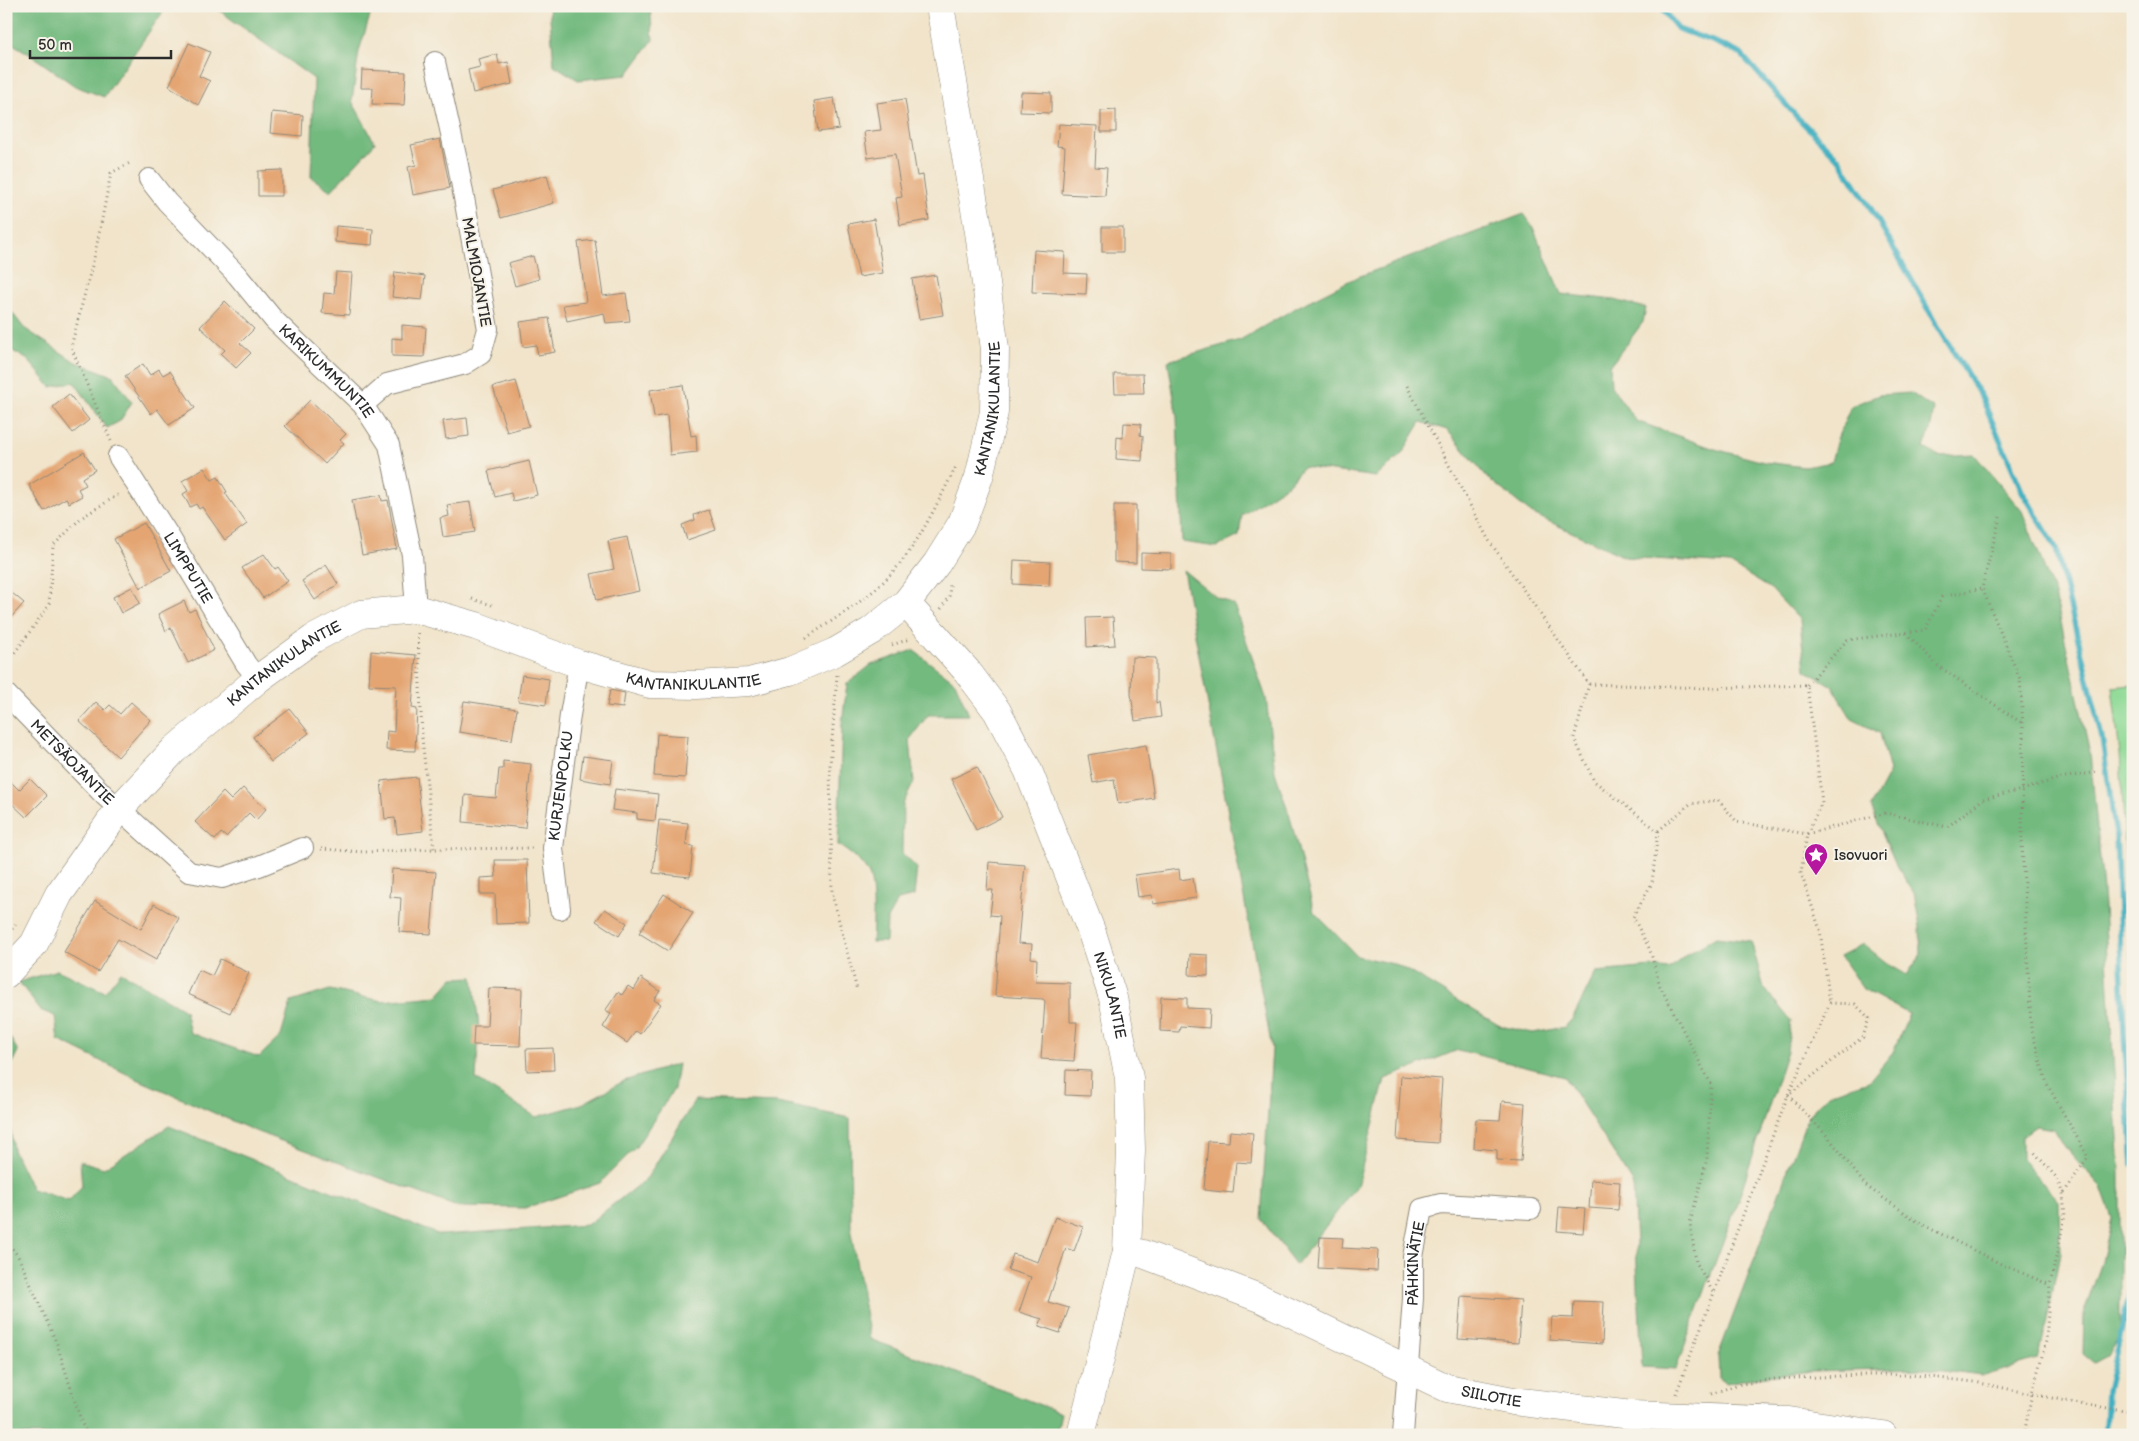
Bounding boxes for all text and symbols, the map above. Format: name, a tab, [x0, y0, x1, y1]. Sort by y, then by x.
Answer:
scale bar	[30, 28, 171, 60]
text: 50 m	[38, 36, 72, 55]
street label: MALMIOJANTIE	[457, 216, 495, 328]
street label: KARIKUMMUNTIE	[275, 320, 378, 422]
street label: KANTANIKULANTIE	[970, 340, 1005, 478]
street label: LIMPPUTIE	[159, 529, 217, 607]
street label: KANTANIKULANTIE	[223, 616, 344, 711]
street label: KANTANIKULANTIE	[623, 668, 763, 695]
street label: METSÄOJANTIE	[26, 715, 118, 809]
street label: KURJENPOLKU	[544, 730, 577, 842]
place icon: Isovuori	[1803, 842, 1829, 876]
place label: Isovuori	[1834, 846, 1888, 865]
street label: NIKULANTIE	[1089, 949, 1130, 1040]
street label: PÄHKINÄTIE	[1403, 1220, 1429, 1307]
street label: SIILOTIE	[1460, 1382, 1523, 1411]

